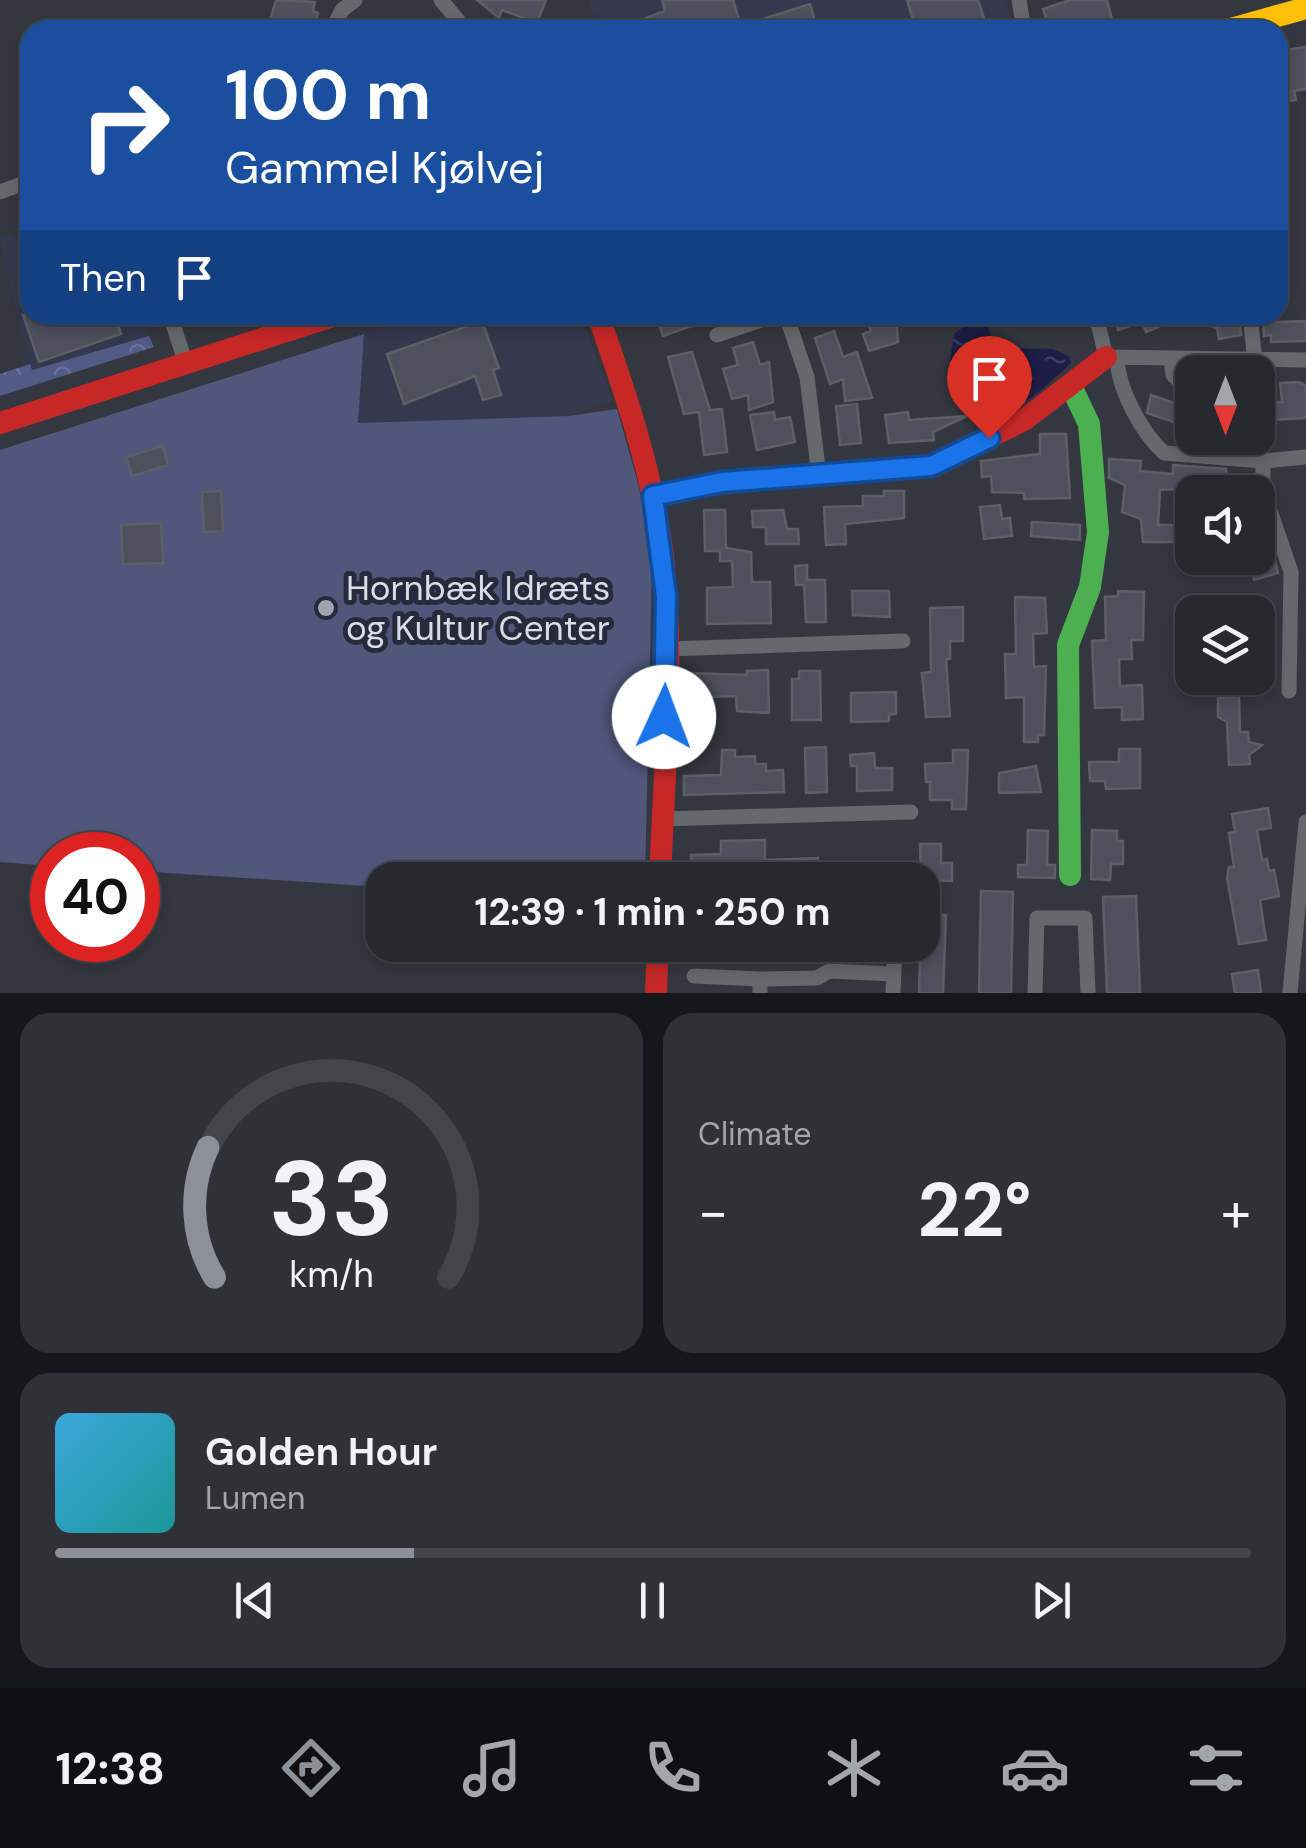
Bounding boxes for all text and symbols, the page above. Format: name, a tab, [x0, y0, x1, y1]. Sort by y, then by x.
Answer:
text: 100 m	[225, 50, 431, 141]
icon: right	[60, 60, 190, 190]
text: Gammel Kjølvej	[225, 138, 545, 197]
icon: arrive	[167, 250, 222, 305]
text: Then	[60, 253, 147, 303]
pin	[947, 336, 1032, 439]
icon: arrive	[962, 351, 1017, 406]
north arrow	[1175, 355, 1275, 455]
map controls	[1175, 355, 1275, 695]
button: sound	[1175, 475, 1275, 575]
place label: Hornbæk Idræts og Kultur Center	[346, 565, 610, 651]
button: layers	[1175, 595, 1275, 695]
marker: Hornbæk Idræts og Kultur Center	[315, 597, 337, 619]
position arrow	[612, 665, 716, 769]
speed limit sign: 40	[30, 832, 160, 962]
text: 12:39 · 1 min · 250 m	[475, 887, 830, 937]
text: Climate	[698, 1113, 812, 1155]
text: 33	[269, 1132, 394, 1267]
text: 22°	[918, 1162, 1031, 1259]
text: −	[698, 1176, 728, 1248]
text: +	[1221, 1176, 1251, 1248]
text: km/h	[289, 1252, 374, 1298]
text: Golden Hour	[205, 1427, 437, 1477]
text: Lumen	[205, 1477, 305, 1519]
icon: previous	[227, 1573, 282, 1628]
icon: pause	[625, 1573, 680, 1628]
icon: next	[1024, 1573, 1079, 1628]
icon: directions	[276, 1733, 346, 1803]
icon: music	[457, 1733, 527, 1803]
icon: phone	[638, 1733, 708, 1803]
icon: climate	[819, 1733, 889, 1803]
icon: car	[1000, 1733, 1070, 1803]
icon: filters	[1181, 1733, 1251, 1803]
text: 12:38	[55, 1739, 165, 1798]

